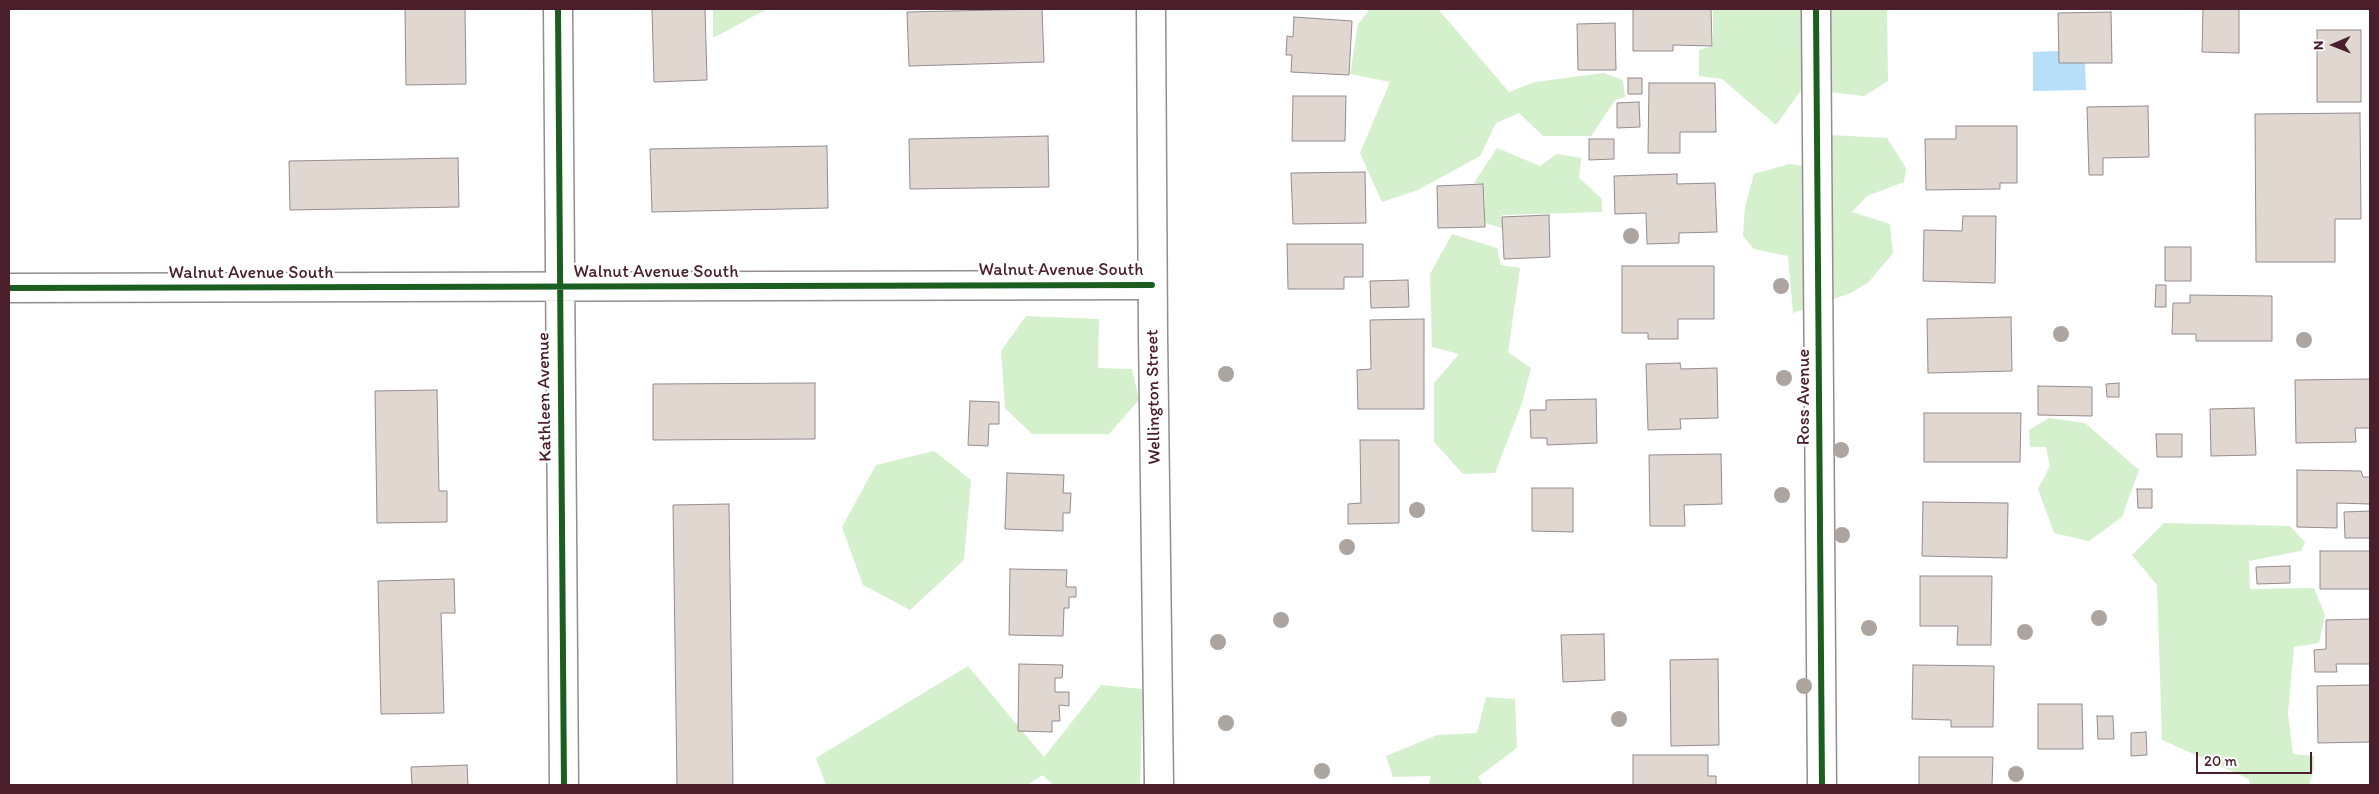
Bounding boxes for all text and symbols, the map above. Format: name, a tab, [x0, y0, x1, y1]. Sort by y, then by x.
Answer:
north arrow	[2309, 20, 2359, 70]
text: N	[2310, 40, 2327, 50]
street label: Walnut Avenue South	[979, 259, 1143, 281]
street label: Walnut Avenue South	[574, 261, 738, 283]
street label: Walnut Avenue South	[169, 262, 333, 284]
street label: Wellington Street	[1142, 329, 1166, 465]
street label: Kathleen Avenue	[533, 332, 557, 462]
street label: Ross Avenue	[1793, 349, 1815, 445]
scale bar	[2199, 742, 2315, 774]
text: 20 m	[2204, 752, 2237, 770]

